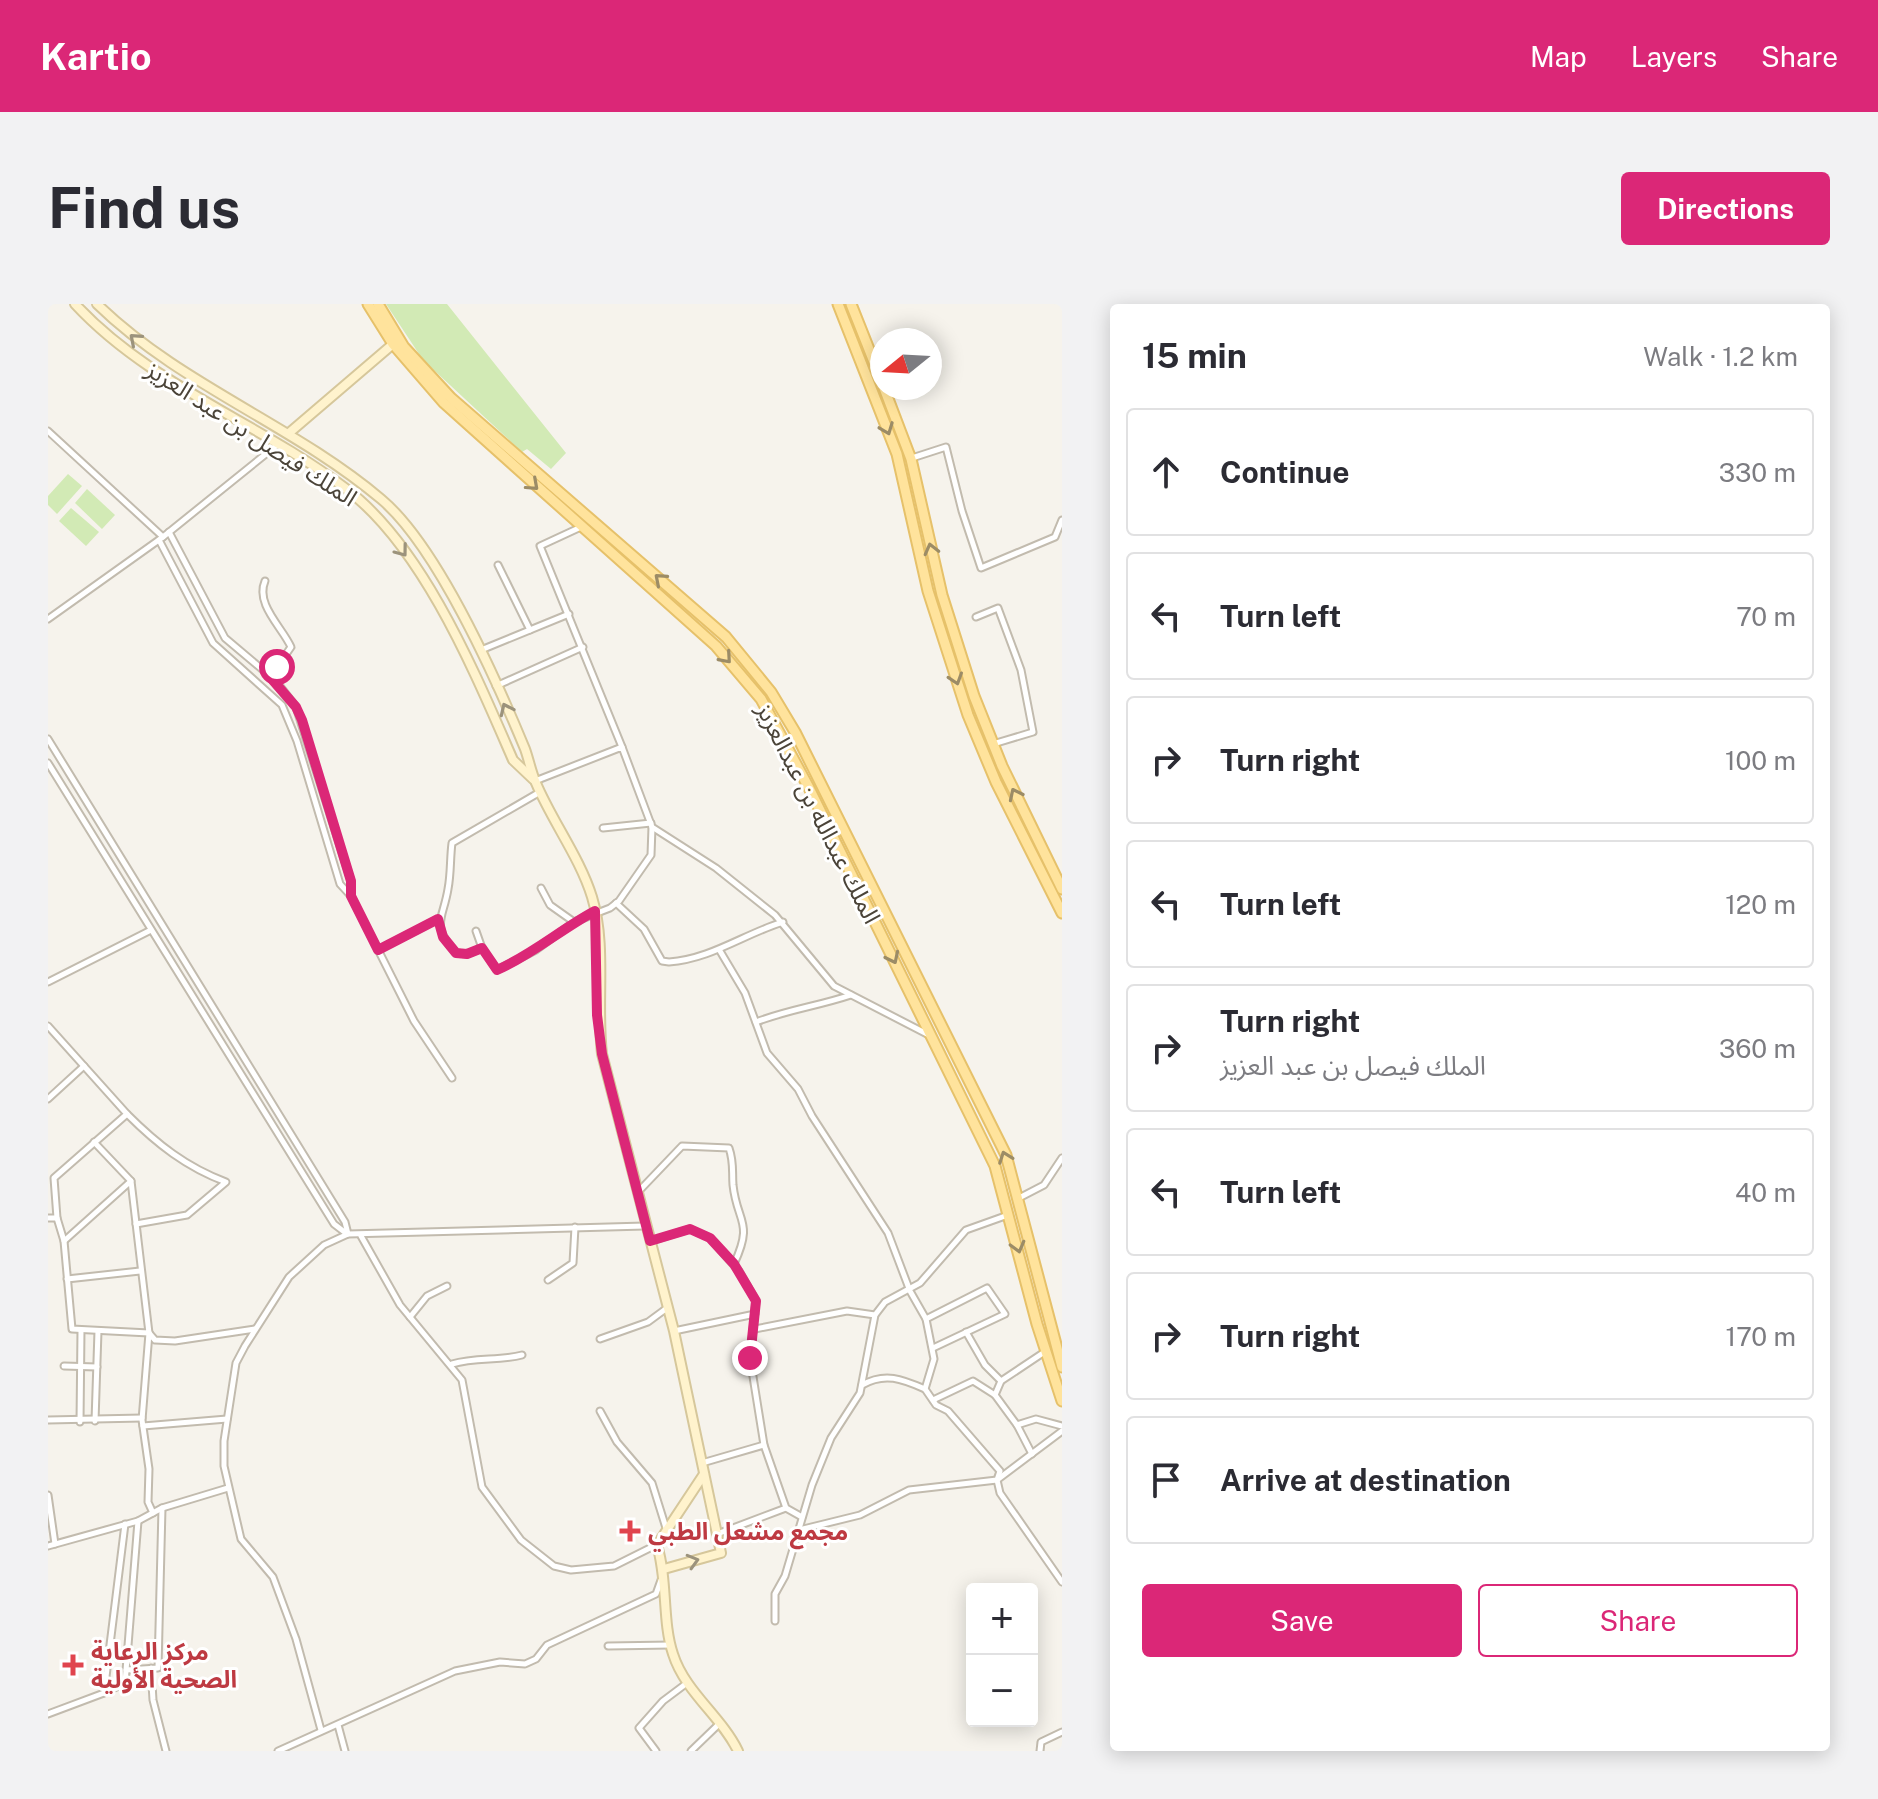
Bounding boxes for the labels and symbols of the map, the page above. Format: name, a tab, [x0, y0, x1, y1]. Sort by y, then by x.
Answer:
north arrow	[870, 328, 942, 400]
one-way arrow	[130, 334, 145, 349]
street label: الملك فيصل بن عبد العزيز	[140, 354, 363, 512]
one-way arrow	[877, 421, 894, 435]
one-way arrow	[523, 475, 538, 489]
one-way arrow	[393, 542, 407, 557]
one-way arrow	[923, 542, 940, 556]
one-way arrow	[654, 574, 669, 589]
route start	[259, 649, 295, 685]
one-way arrow	[716, 649, 731, 663]
one-way arrow	[947, 672, 963, 685]
street label: الملك عبدالله بن عبدالعزيز	[750, 697, 887, 928]
one-way arrow	[500, 703, 516, 717]
one-way arrow	[1009, 788, 1025, 802]
one-way arrow	[883, 949, 898, 964]
one-way arrow	[998, 1150, 1015, 1164]
one-way arrow	[1009, 1239, 1025, 1253]
route end	[732, 1340, 768, 1376]
place label: مجمع مشعل الطبي	[648, 1517, 848, 1552]
marker: مجمع مشعل الطبي	[619, 1520, 641, 1542]
one-way arrow	[685, 1554, 699, 1570]
place label: مركز الرعاية الصحية الأولية	[91, 1637, 237, 1694]
marker: مركز الرعاية الصحية الأولية	[62, 1654, 84, 1676]

